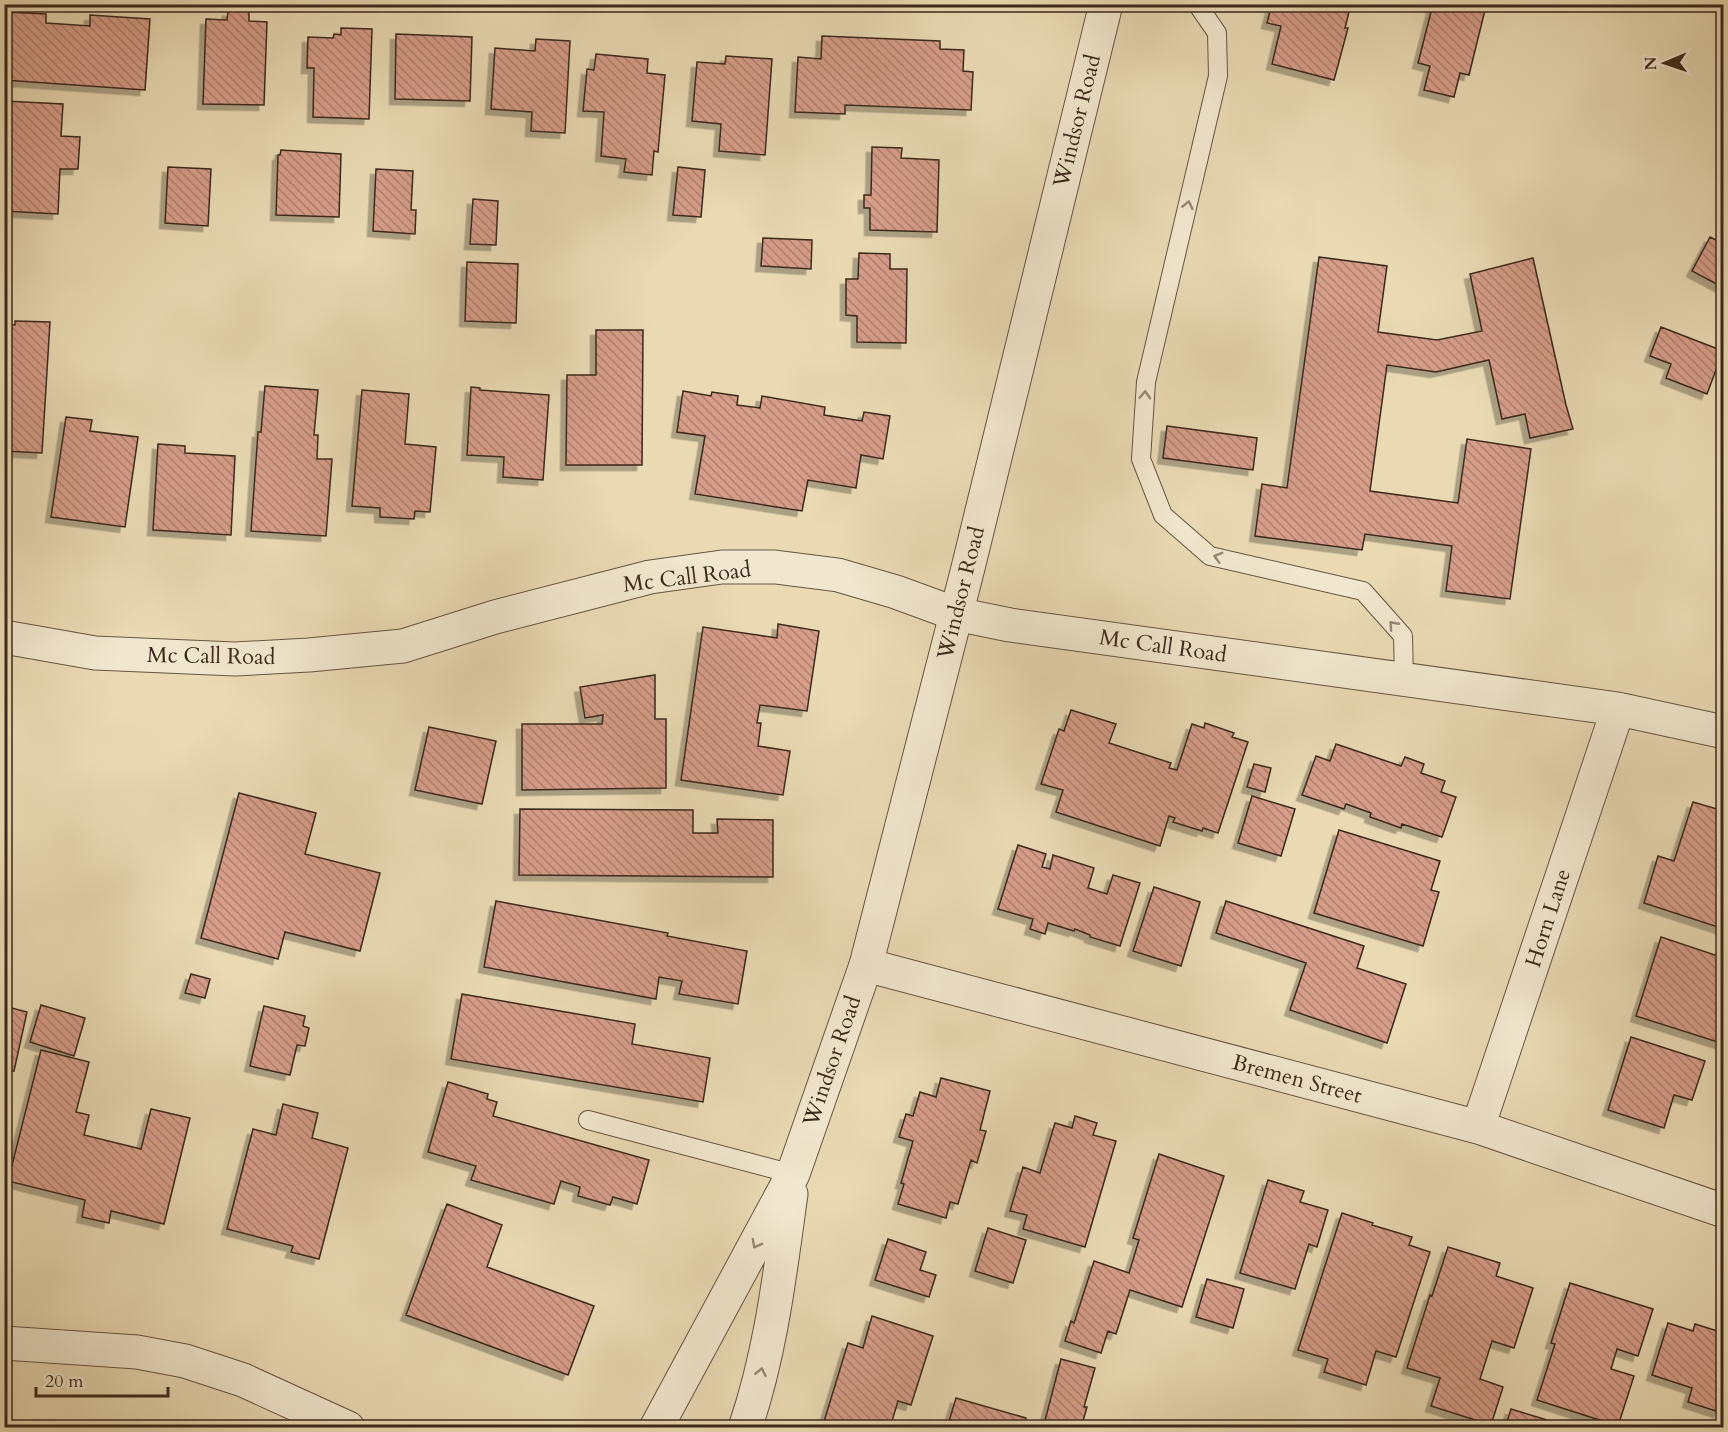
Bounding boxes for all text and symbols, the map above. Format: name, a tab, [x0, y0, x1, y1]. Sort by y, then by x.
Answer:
north arrow	[1635, 33, 1695, 93]
street label: Windsor Road	[1046, 51, 1108, 192]
text: N	[1640, 56, 1662, 71]
one-way arrow	[1180, 200, 1193, 210]
one-way arrow	[1138, 390, 1151, 399]
street label: Windsor Road	[930, 523, 992, 664]
one-way arrow	[1213, 552, 1224, 564]
street label: Mc Call Road	[621, 554, 753, 600]
one-way arrow	[1390, 621, 1401, 632]
street label: Mc Call Road	[1097, 622, 1229, 670]
street label: Mc Call Road	[147, 640, 276, 672]
street label: Horn Lane	[1518, 865, 1578, 971]
street label: Windsor Road	[795, 991, 868, 1131]
street label: Bremen Street	[1229, 1047, 1365, 1111]
one-way arrow	[752, 1238, 763, 1249]
scale bar	[36, 1360, 168, 1398]
one-way arrow	[754, 1367, 767, 1377]
text: 20 m	[45, 1369, 84, 1394]

